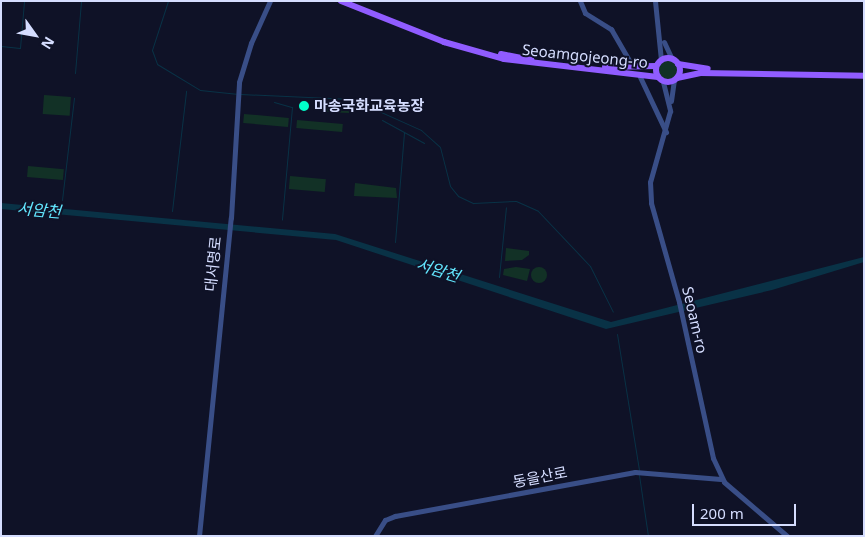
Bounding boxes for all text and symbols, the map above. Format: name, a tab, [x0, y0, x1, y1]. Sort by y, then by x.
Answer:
north arrow	[10, 10, 60, 60]
text: N	[37, 33, 59, 53]
street label: Seoamgojeong-ro	[521, 40, 649, 72]
place label: 마송국화교육농장	[314, 97, 424, 115]
marker: 마송국화교육농장	[298, 100, 310, 112]
water label: 서암천	[16, 199, 62, 221]
street label: 대서명로	[201, 236, 225, 292]
water label: 서암천	[414, 254, 462, 286]
street label: Seoam-ro	[679, 285, 711, 355]
street label: 동을산로	[511, 463, 569, 491]
scale bar	[695, 494, 799, 526]
text: 200 m	[700, 503, 744, 523]

